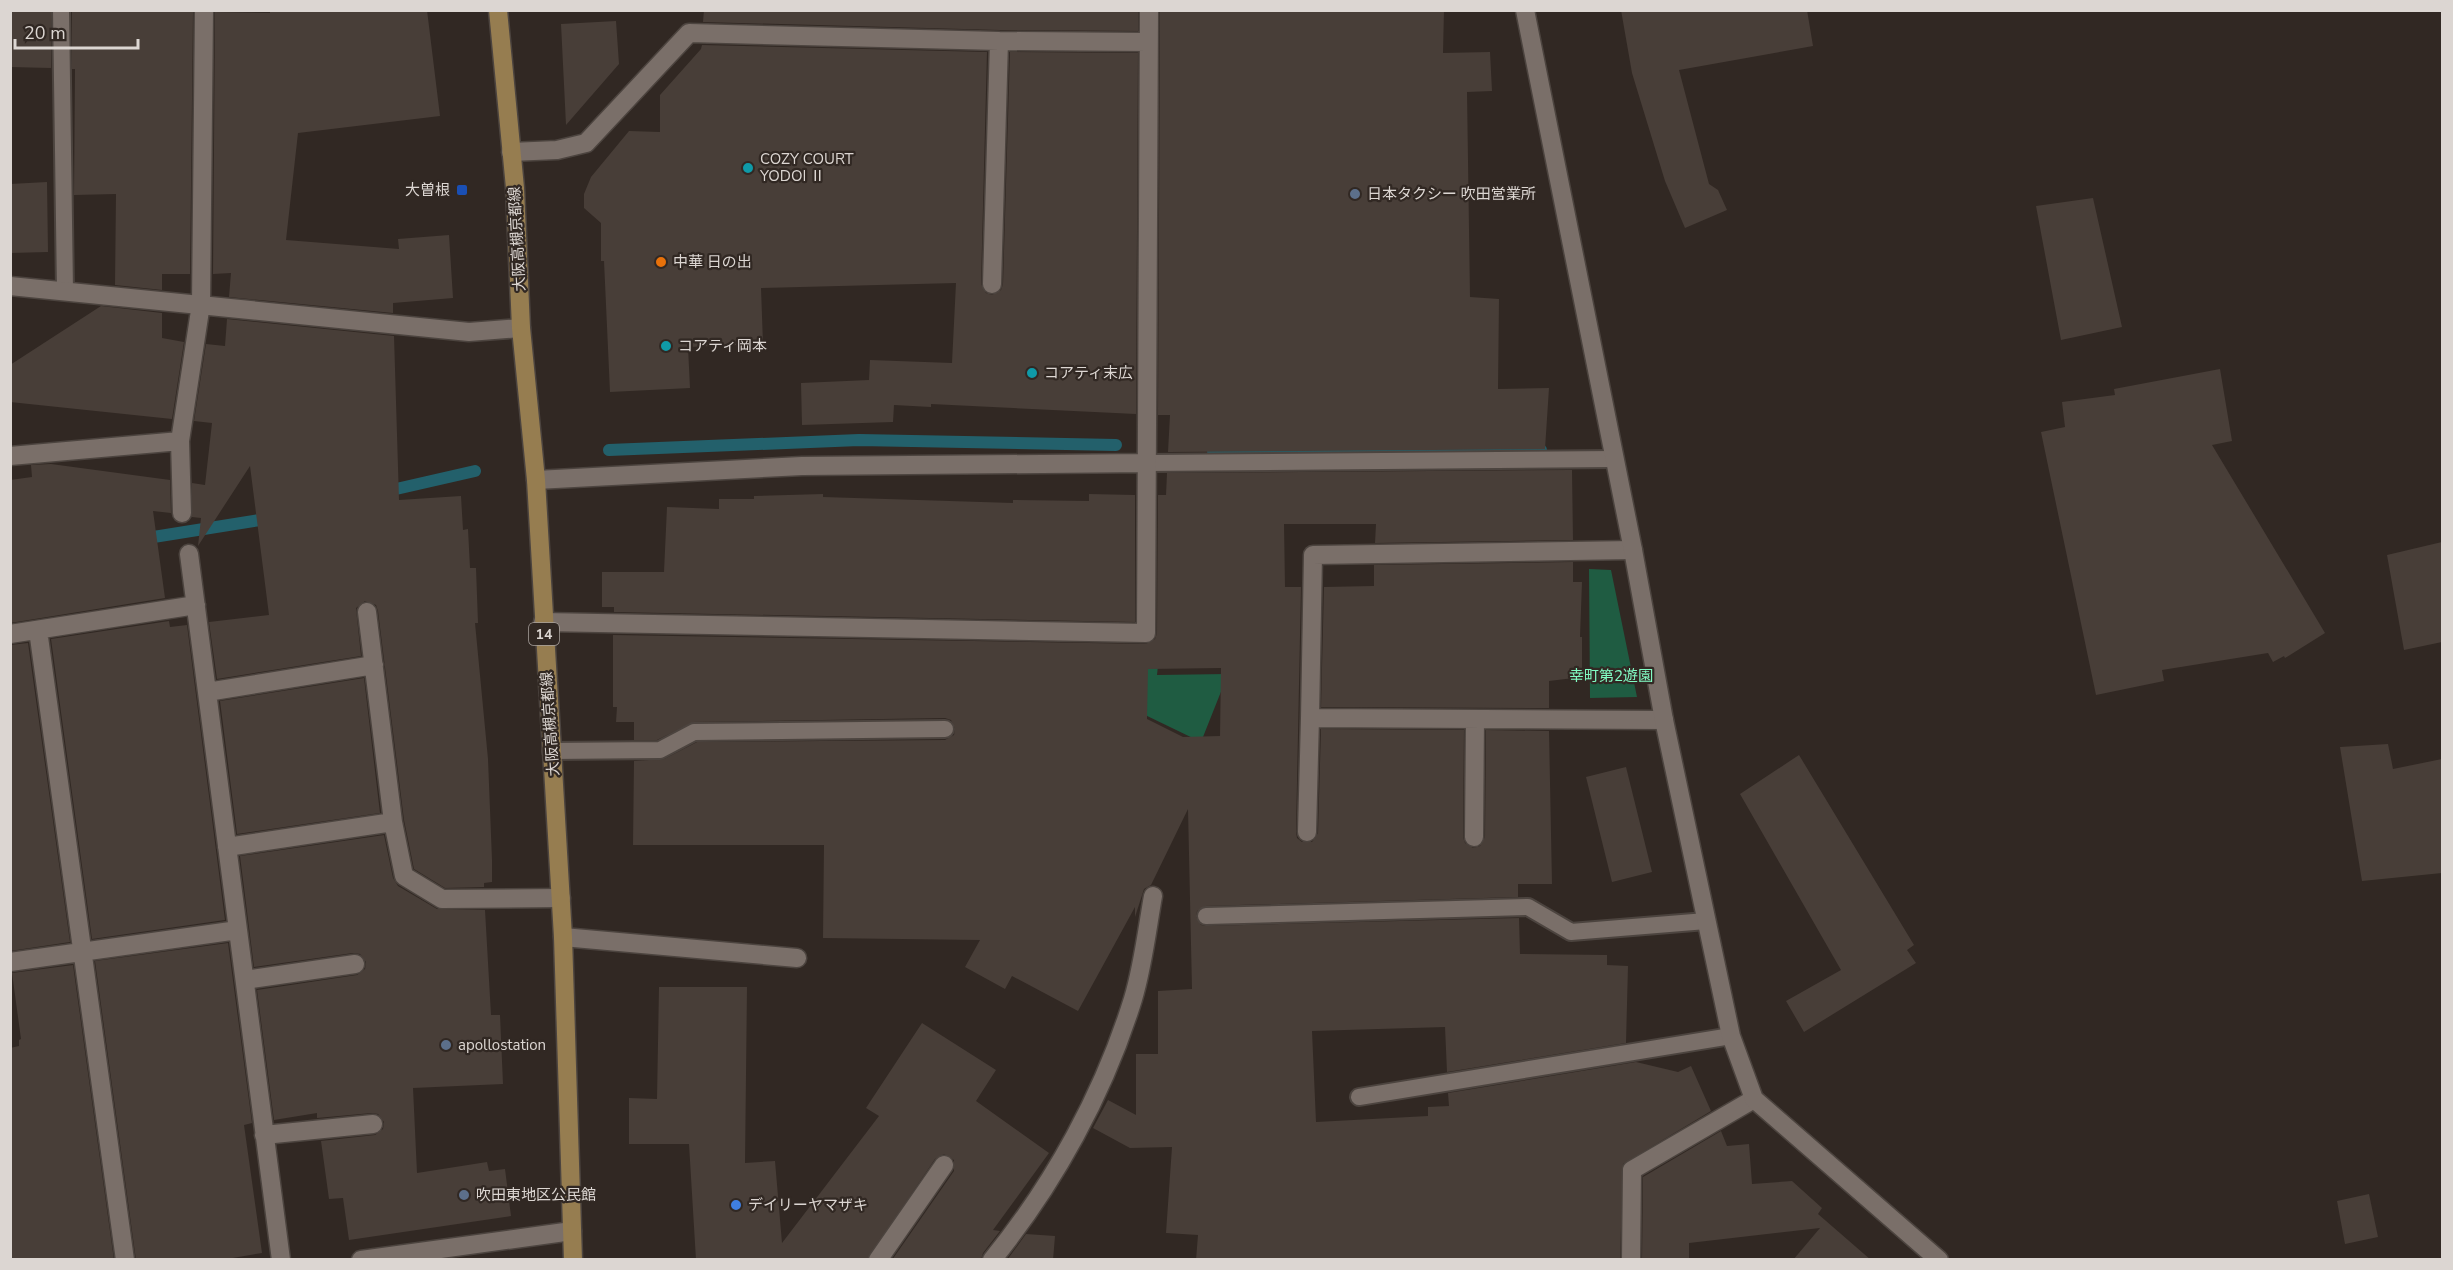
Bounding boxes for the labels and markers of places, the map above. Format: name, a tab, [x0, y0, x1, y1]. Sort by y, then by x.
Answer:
place label: COZY COURT YODOI Ⅱ	[759, 149, 854, 186]
marker: COZY COURT YODOI Ⅱ	[741, 161, 755, 175]
place label: 大曽根	[405, 180, 450, 200]
marker: 大曽根	[455, 183, 469, 197]
place label: 日本タクシー 吹田営業所	[1367, 184, 1536, 204]
marker: 日本タクシー 吹田営業所	[1348, 187, 1362, 201]
place label: 中華 日の出	[673, 252, 752, 272]
marker: 中華 日の出	[654, 255, 668, 269]
place label: コアティ岡本	[678, 336, 767, 356]
marker: コアティ岡本	[659, 339, 673, 353]
place label: コアティ末広	[1044, 363, 1133, 383]
marker: コアティ末広	[1025, 366, 1039, 380]
place label: apollostation	[458, 1035, 546, 1055]
marker: apollostation	[439, 1038, 453, 1052]
place label: 吹田東地区公民館	[476, 1185, 596, 1205]
marker: 吹田東地区公民館	[457, 1188, 471, 1202]
place label: デイリーヤマザキ	[748, 1195, 868, 1215]
marker: デイリーヤマザキ	[729, 1198, 743, 1212]

